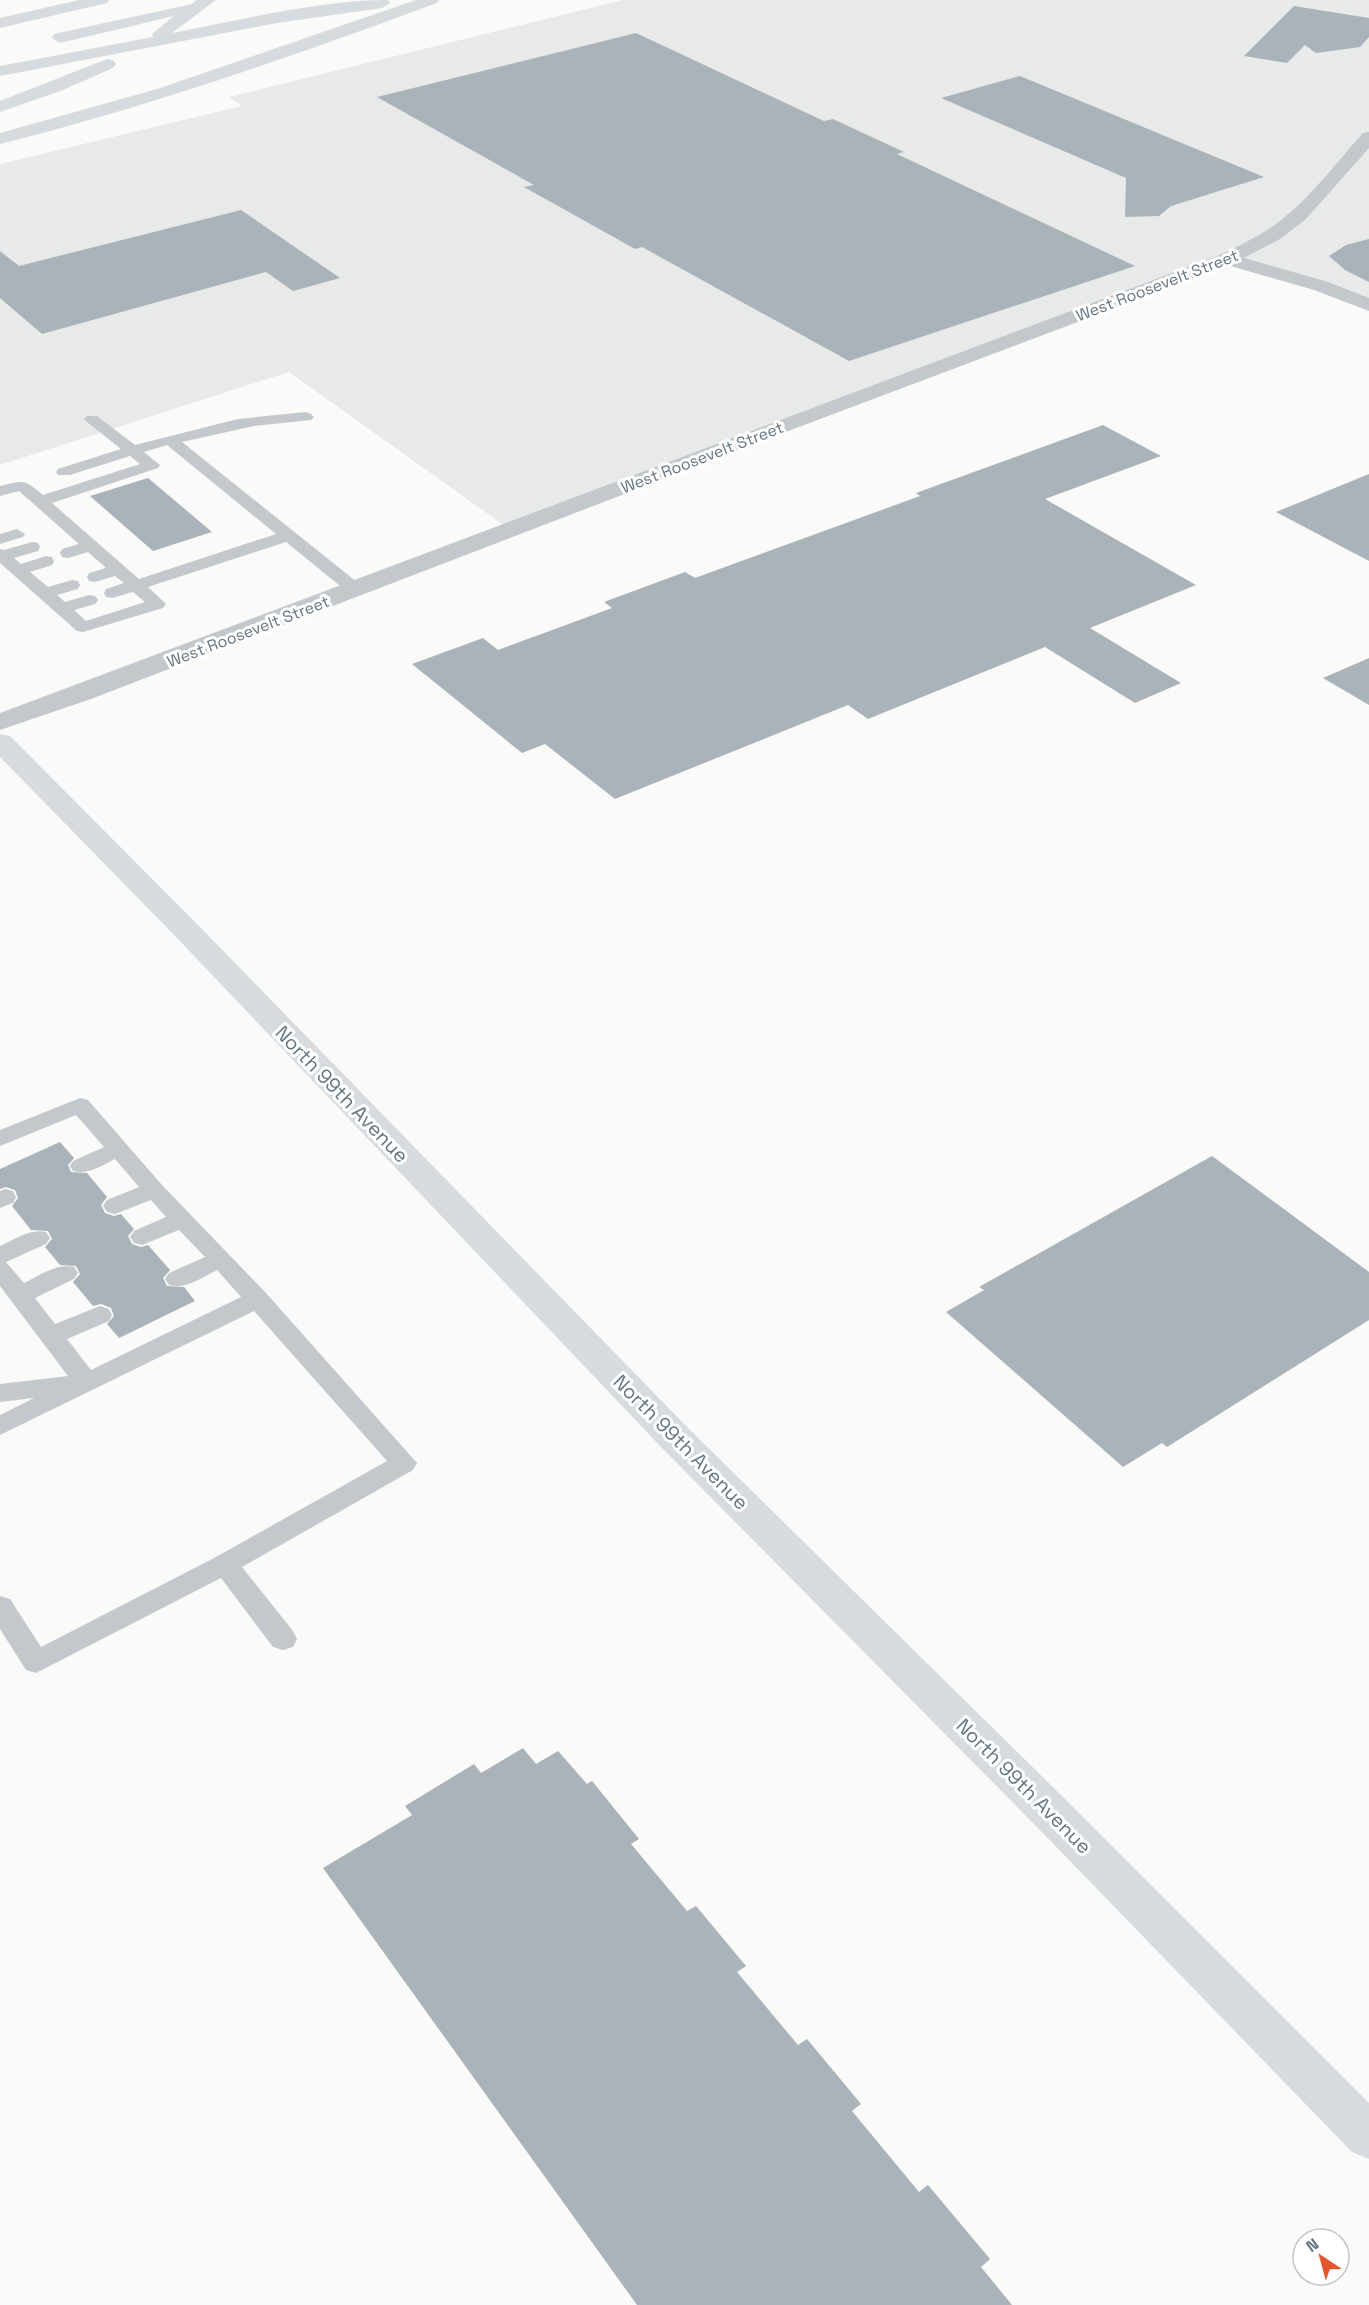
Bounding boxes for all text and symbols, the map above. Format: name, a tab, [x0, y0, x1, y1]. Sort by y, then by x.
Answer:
street label: West Roosevelt Street	[1073, 245, 1241, 326]
street label: West Roosevelt Street	[618, 417, 786, 498]
street label: West Roosevelt Street	[164, 591, 332, 672]
street label: North 99th Avenue	[270, 1020, 414, 1168]
street label: North 99th Avenue	[608, 1369, 754, 1515]
street label: North 99th Avenue	[951, 1713, 1097, 1859]
north arrow	[1291, 2227, 1351, 2287]
text: N	[1302, 2234, 1323, 2257]

